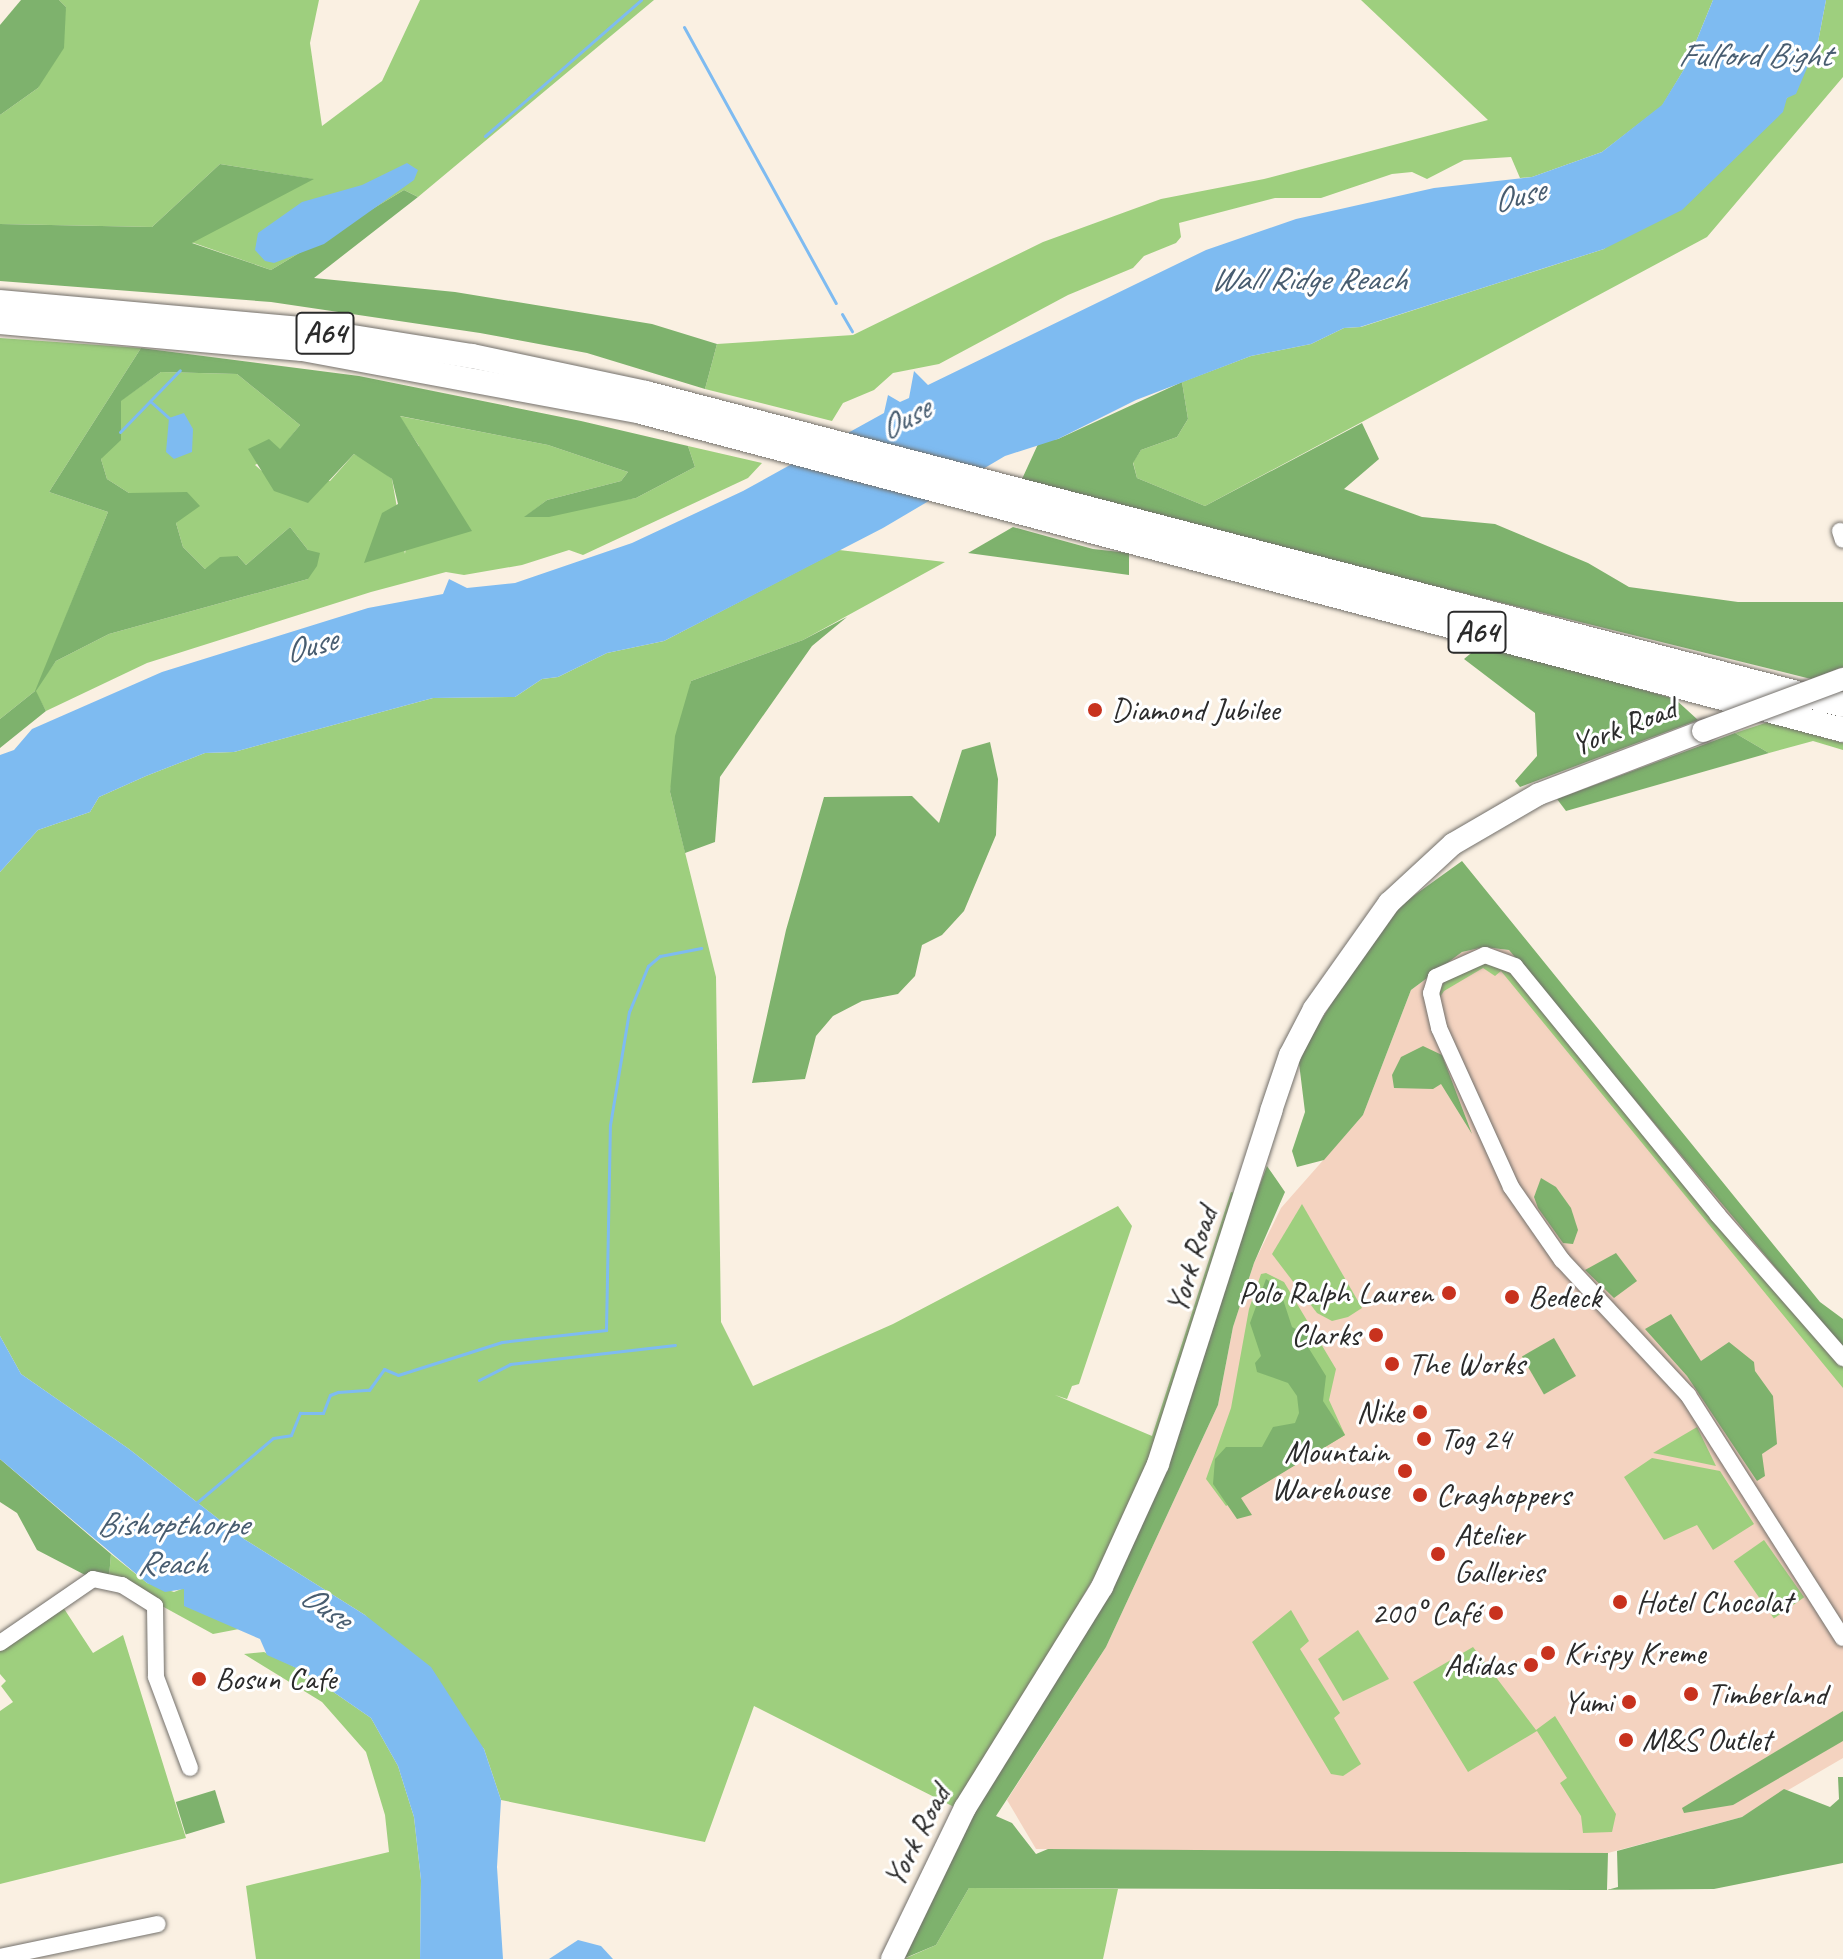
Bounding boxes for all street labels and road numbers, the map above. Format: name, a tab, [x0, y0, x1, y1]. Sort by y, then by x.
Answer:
road number: A64	[295, 307, 355, 359]
road number: A64	[1447, 606, 1507, 658]
street label: York Road	[1566, 689, 1682, 765]
street label: York Road	[1158, 1202, 1226, 1318]
street label: York Road	[875, 1778, 959, 1894]

